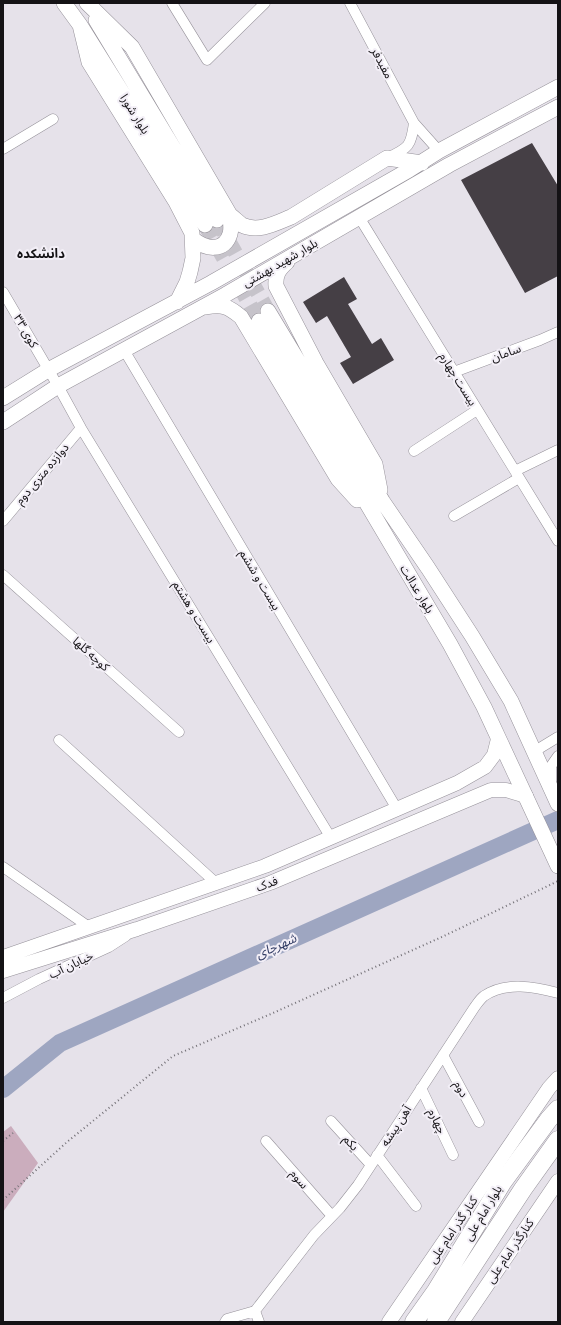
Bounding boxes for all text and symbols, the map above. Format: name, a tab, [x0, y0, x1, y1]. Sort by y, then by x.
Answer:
street label: مفیدفر	[367, 44, 397, 81]
street label: بلوار شورا	[116, 91, 154, 137]
street label: بلوار شهید بهشتی	[239, 235, 321, 291]
district label: دانشکده	[17, 245, 65, 262]
street label: کوی ۳۳	[10, 311, 43, 352]
street label: سامان	[489, 340, 523, 366]
street label: بیست چهارم	[434, 349, 481, 409]
street label: دوازده متری دوم	[12, 440, 73, 509]
street label: بیست و ششم	[235, 547, 284, 614]
street label: بلوار عدالت	[396, 562, 438, 616]
street label: بیست و هشتم	[168, 578, 219, 647]
street label: کوچه گلها	[69, 633, 114, 676]
street label: فدک	[254, 873, 280, 895]
water label: شهرچای	[253, 929, 300, 962]
street label: خیابان آب	[46, 948, 96, 982]
street label: دوم	[449, 1078, 472, 1101]
street label: آهن پیشه	[377, 1102, 415, 1149]
street label: چهارم	[423, 1106, 450, 1137]
street label: یکم	[339, 1132, 362, 1155]
street label: سوم	[285, 1166, 312, 1193]
street label: بلوار امام علی	[460, 1182, 507, 1244]
street label: کنار گذر امام علی	[425, 1192, 483, 1267]
street label: کنارگذر امام علی	[483, 1215, 539, 1287]

